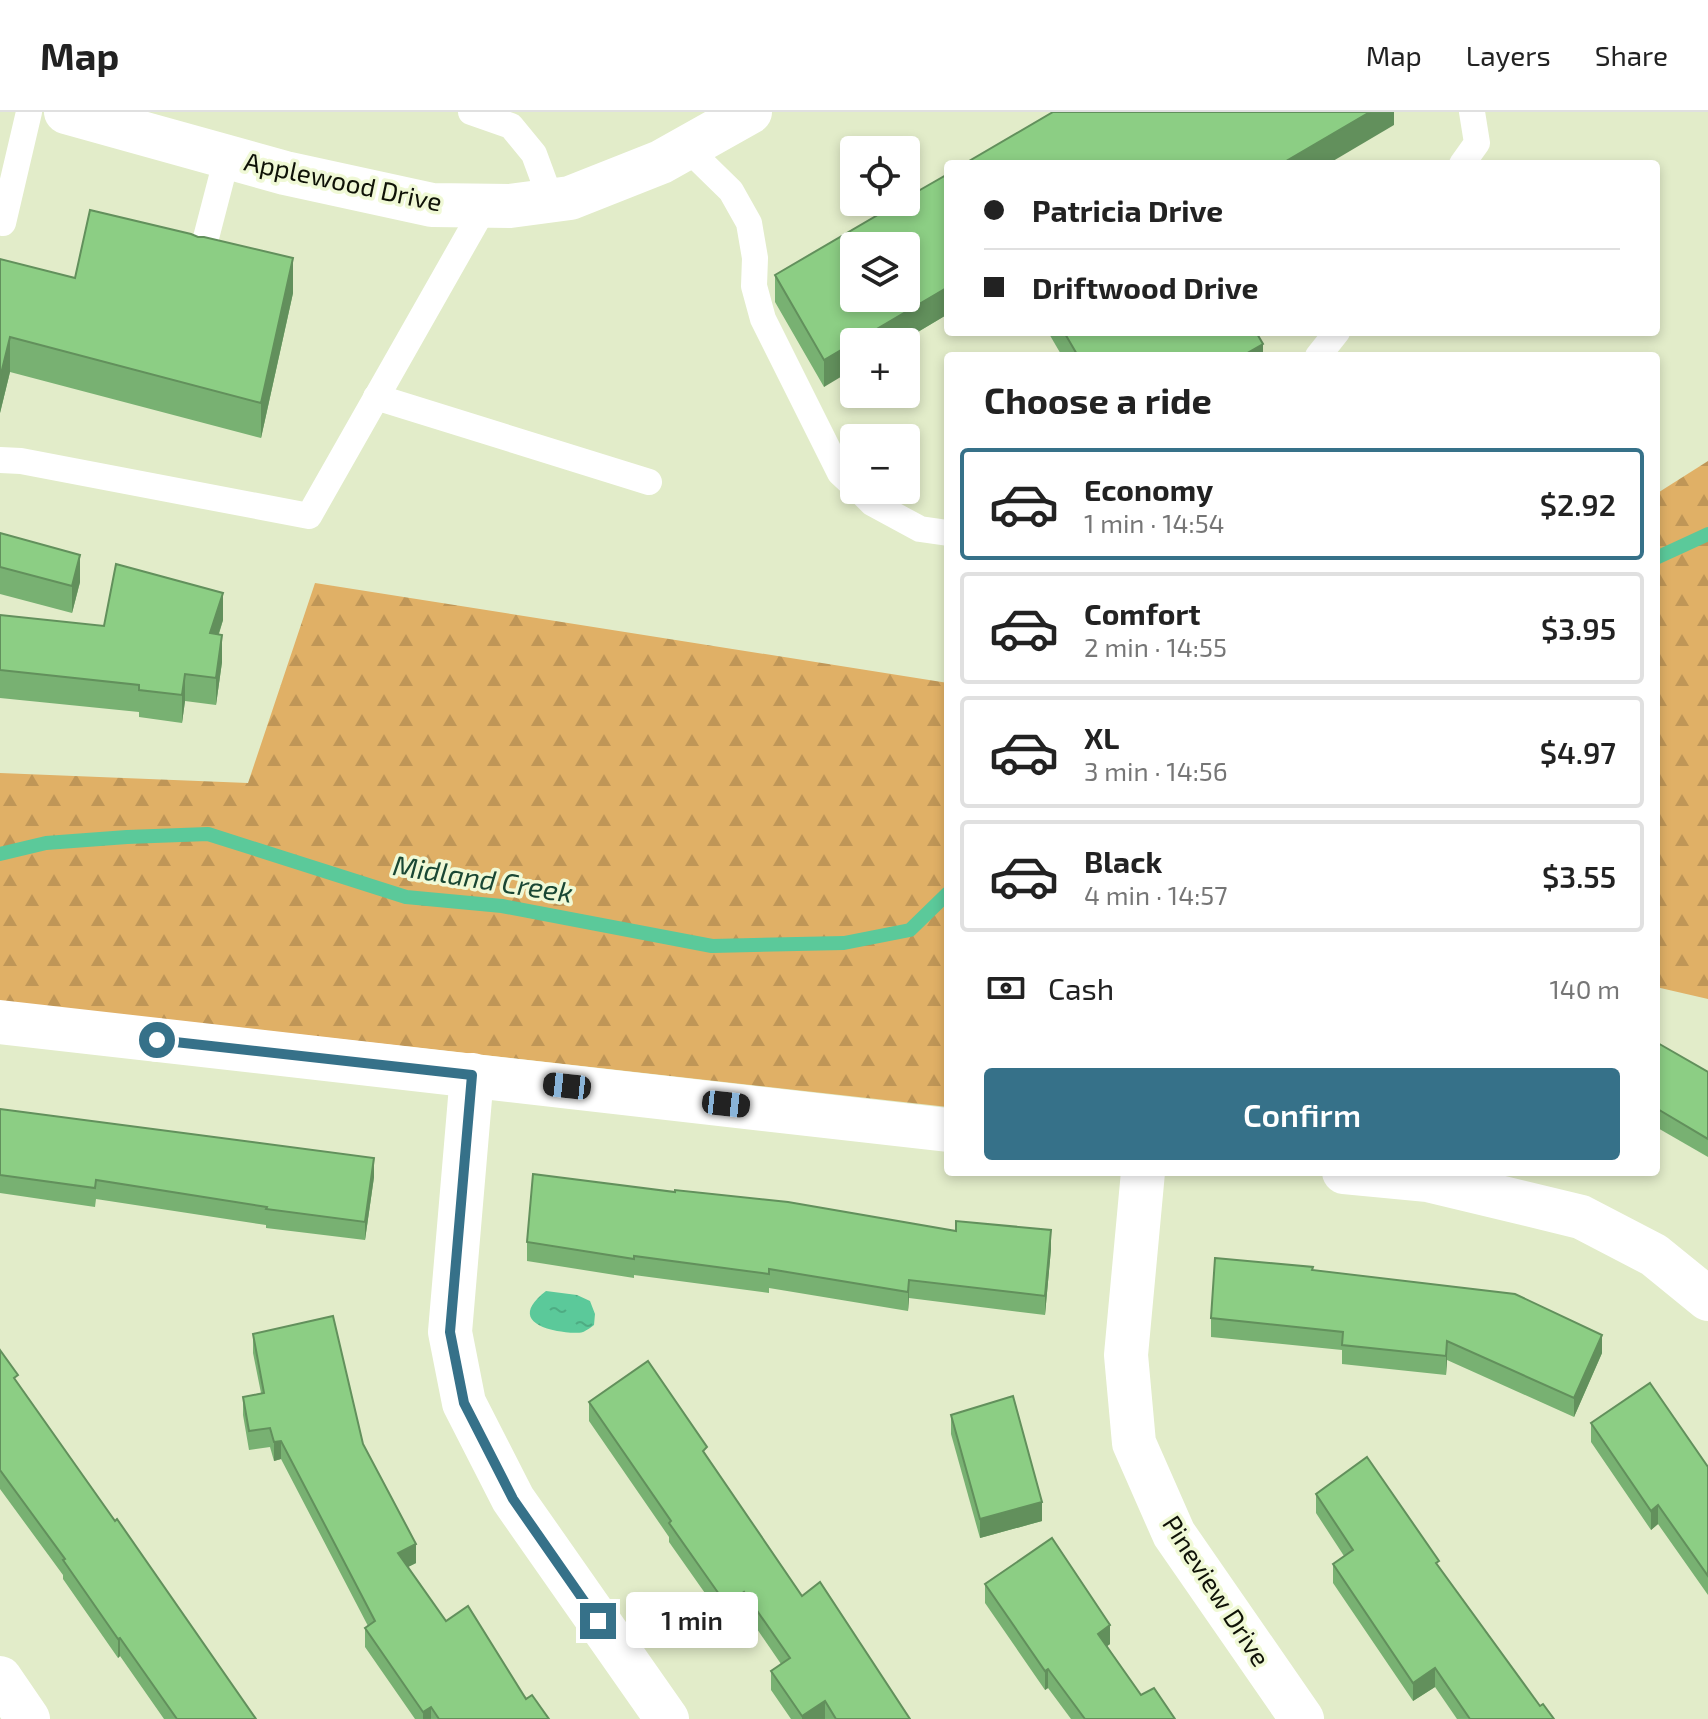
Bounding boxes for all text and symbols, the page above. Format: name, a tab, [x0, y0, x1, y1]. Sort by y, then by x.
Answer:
text: Map	[40, 32, 119, 78]
text: Map	[1366, 38, 1422, 72]
text: Layers	[1466, 38, 1551, 72]
text: Share	[1595, 38, 1668, 72]
map controls	[840, 136, 920, 504]
button: locate	[840, 136, 920, 216]
street label: Applewood Drive	[242, 144, 445, 217]
text: Patricia Drive	[1032, 192, 1223, 228]
button: layers	[840, 232, 920, 312]
text: Driftwood Drive	[1032, 269, 1258, 305]
button: +	[840, 328, 920, 408]
text: Choose a ride	[984, 378, 1212, 421]
button: −	[840, 424, 920, 504]
icon: car	[988, 468, 1060, 540]
text: Economy	[1084, 471, 1213, 507]
text: $2.92	[1540, 486, 1616, 522]
text: 1 min · 14:54	[1084, 507, 1225, 538]
icon: car	[988, 592, 1060, 664]
text: Comfort	[1084, 595, 1201, 631]
text: $3.95	[1541, 610, 1616, 646]
text: 2 min · 14:55	[1084, 631, 1227, 662]
icon: car	[988, 716, 1060, 788]
text: XL	[1084, 719, 1119, 755]
text: $4.97	[1540, 734, 1616, 770]
text: 3 min · 14:56	[1084, 755, 1228, 786]
icon: car	[988, 840, 1060, 912]
text: Black	[1084, 843, 1162, 879]
water label: Midland Creek	[391, 847, 575, 909]
text: $3.55	[1542, 858, 1616, 894]
text: 4 min · 14:57	[1084, 879, 1228, 910]
icon: cash	[984, 966, 1028, 1010]
text: Cash	[1048, 970, 1114, 1006]
text: 140 m	[1549, 973, 1620, 1004]
route start	[139, 1022, 175, 1058]
button: Confirm	[984, 1068, 1620, 1160]
car	[542, 1072, 592, 1100]
car	[701, 1090, 751, 1118]
street label: Pineview Drive	[1157, 1509, 1277, 1671]
callout: 1 min	[626, 1593, 758, 1649]
route end	[580, 1603, 616, 1639]
text: 1 min	[661, 1604, 723, 1635]

